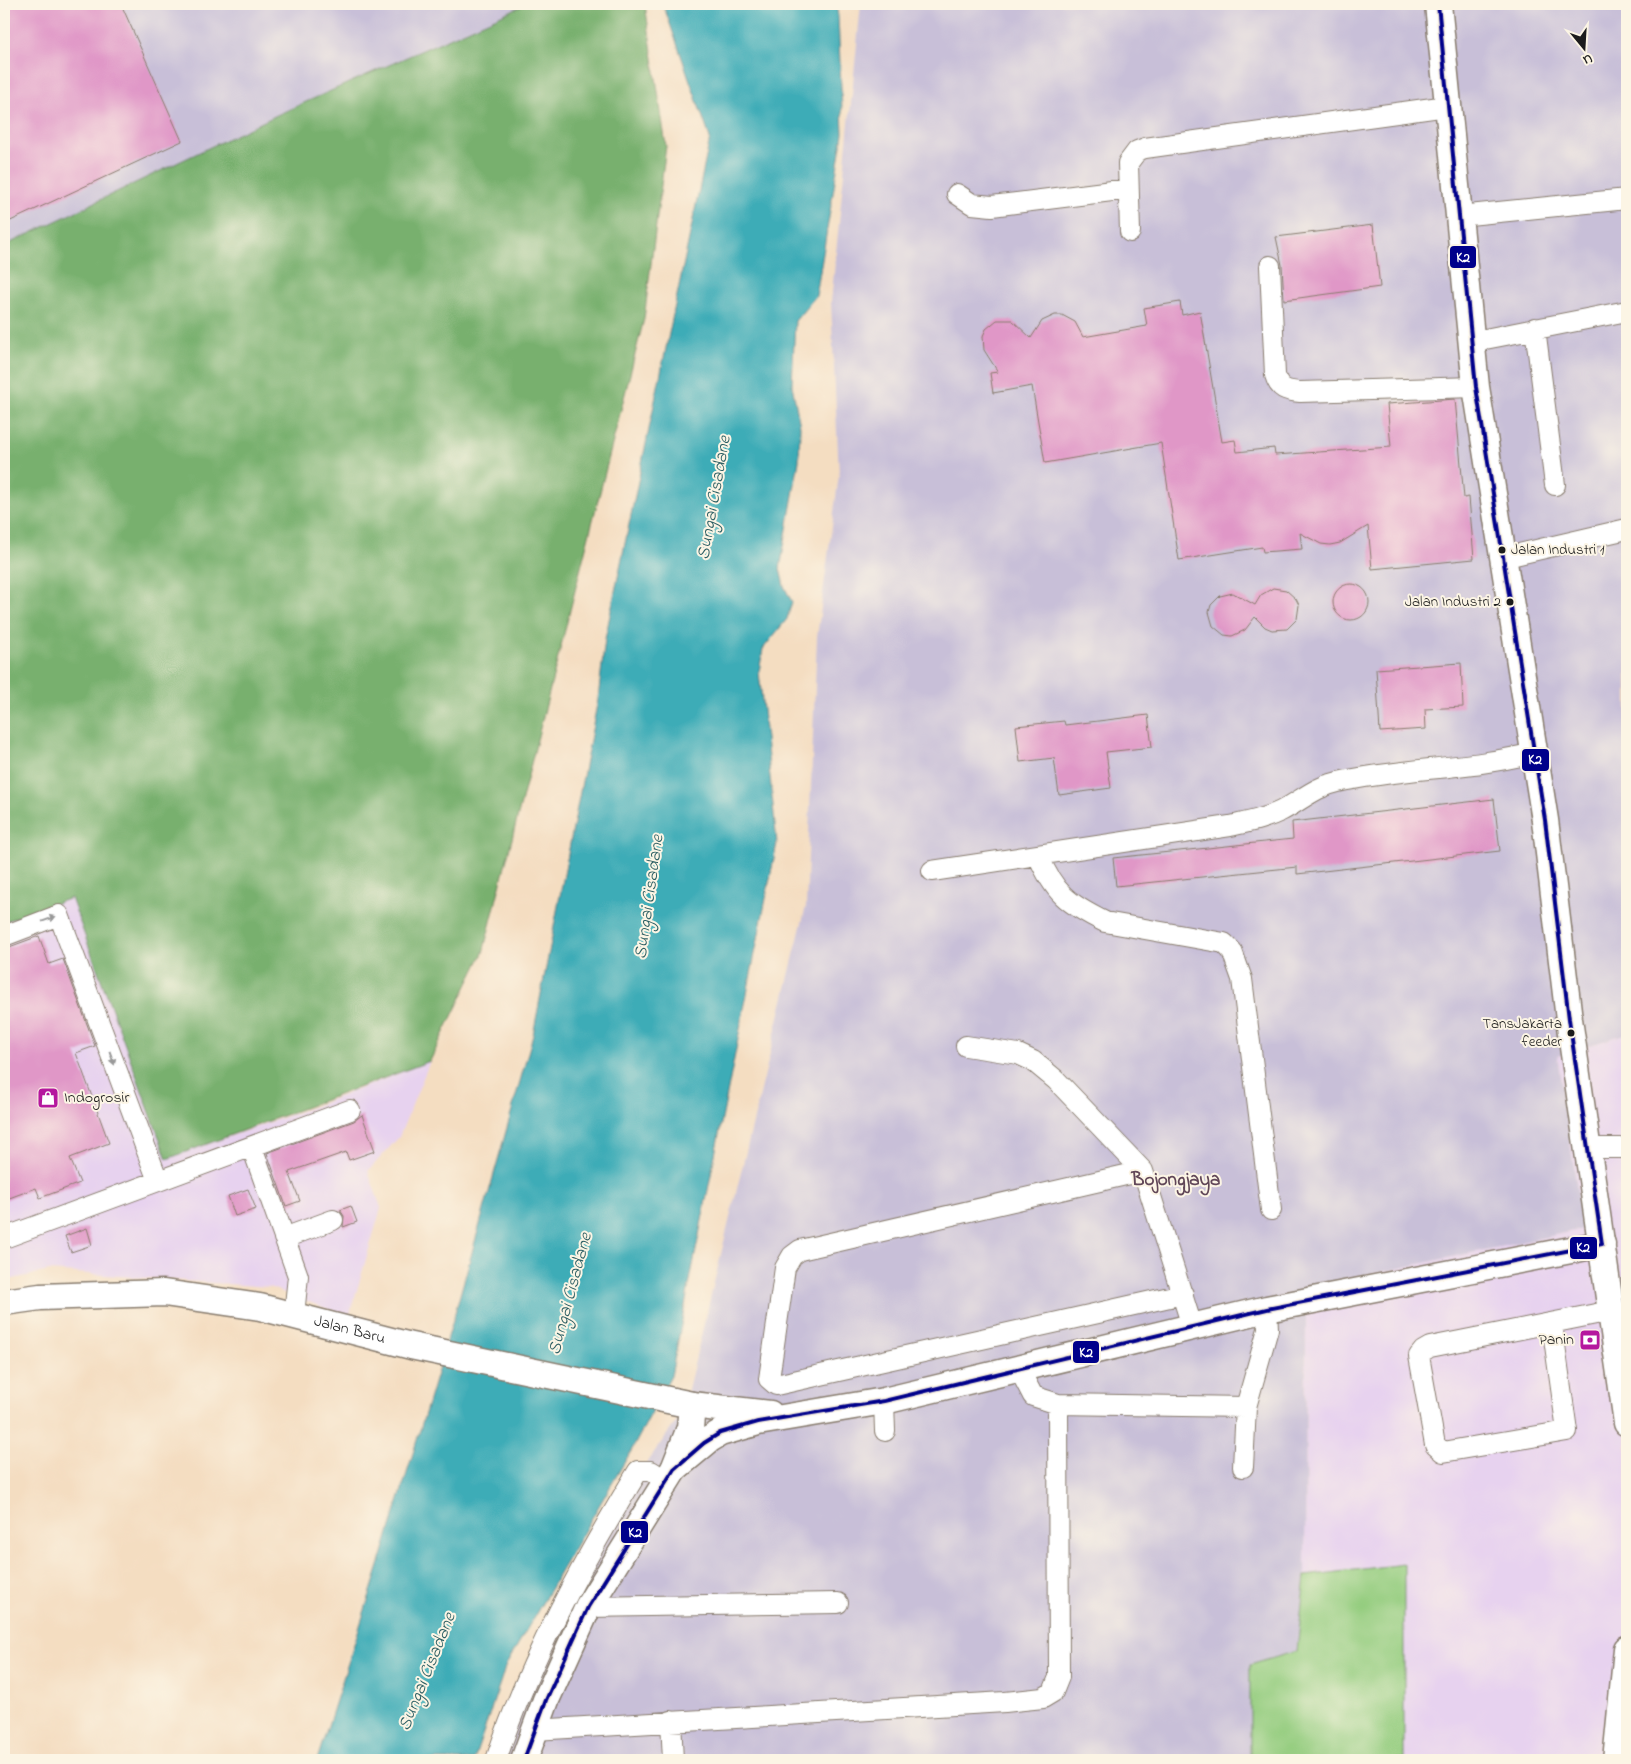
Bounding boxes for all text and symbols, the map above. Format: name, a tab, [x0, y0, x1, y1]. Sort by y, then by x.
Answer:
north arrow	[1558, 22, 1608, 72]
text: U	[1580, 48, 1595, 70]
line badge: K2	[1449, 245, 1477, 269]
text: K2	[1456, 248, 1470, 269]
water label: Sungai Cisadane	[691, 433, 739, 562]
place label: Jalan Industri 1	[1511, 539, 1605, 561]
marker: Jalan Industri 1	[1497, 545, 1507, 555]
place label: Jalan Industri 2	[1405, 591, 1502, 613]
marker: Jalan Industri 2	[1505, 597, 1515, 607]
line badge: K2	[1521, 748, 1550, 772]
text: K2	[1528, 750, 1542, 771]
water label: Sungai Cisadane	[628, 832, 672, 961]
one-way arrow	[42, 915, 57, 922]
place label: TansJakarta feeder	[1482, 1013, 1562, 1053]
marker: TansJakarta feeder	[1566, 1028, 1576, 1038]
one-way arrow	[108, 1051, 116, 1066]
shop icon: Indogrosir	[36, 1086, 60, 1110]
place label: Indogrosir	[64, 1086, 129, 1110]
district label: Bojongjaya	[1131, 1167, 1220, 1196]
water label: Sungai Cisadane	[542, 1229, 600, 1358]
line badge: K2	[1569, 1236, 1598, 1260]
text: K2	[1576, 1238, 1590, 1259]
street label: Jalan Baru	[311, 1309, 388, 1351]
place label: Panin	[1538, 1328, 1574, 1352]
bank icon: Panin	[1578, 1328, 1602, 1352]
line badge: K2	[1072, 1340, 1100, 1364]
text: K2	[1079, 1343, 1093, 1364]
line badge: K2	[620, 1520, 649, 1544]
text: K2	[628, 1523, 642, 1544]
water label: Sungai Cisadane	[393, 1608, 464, 1735]

